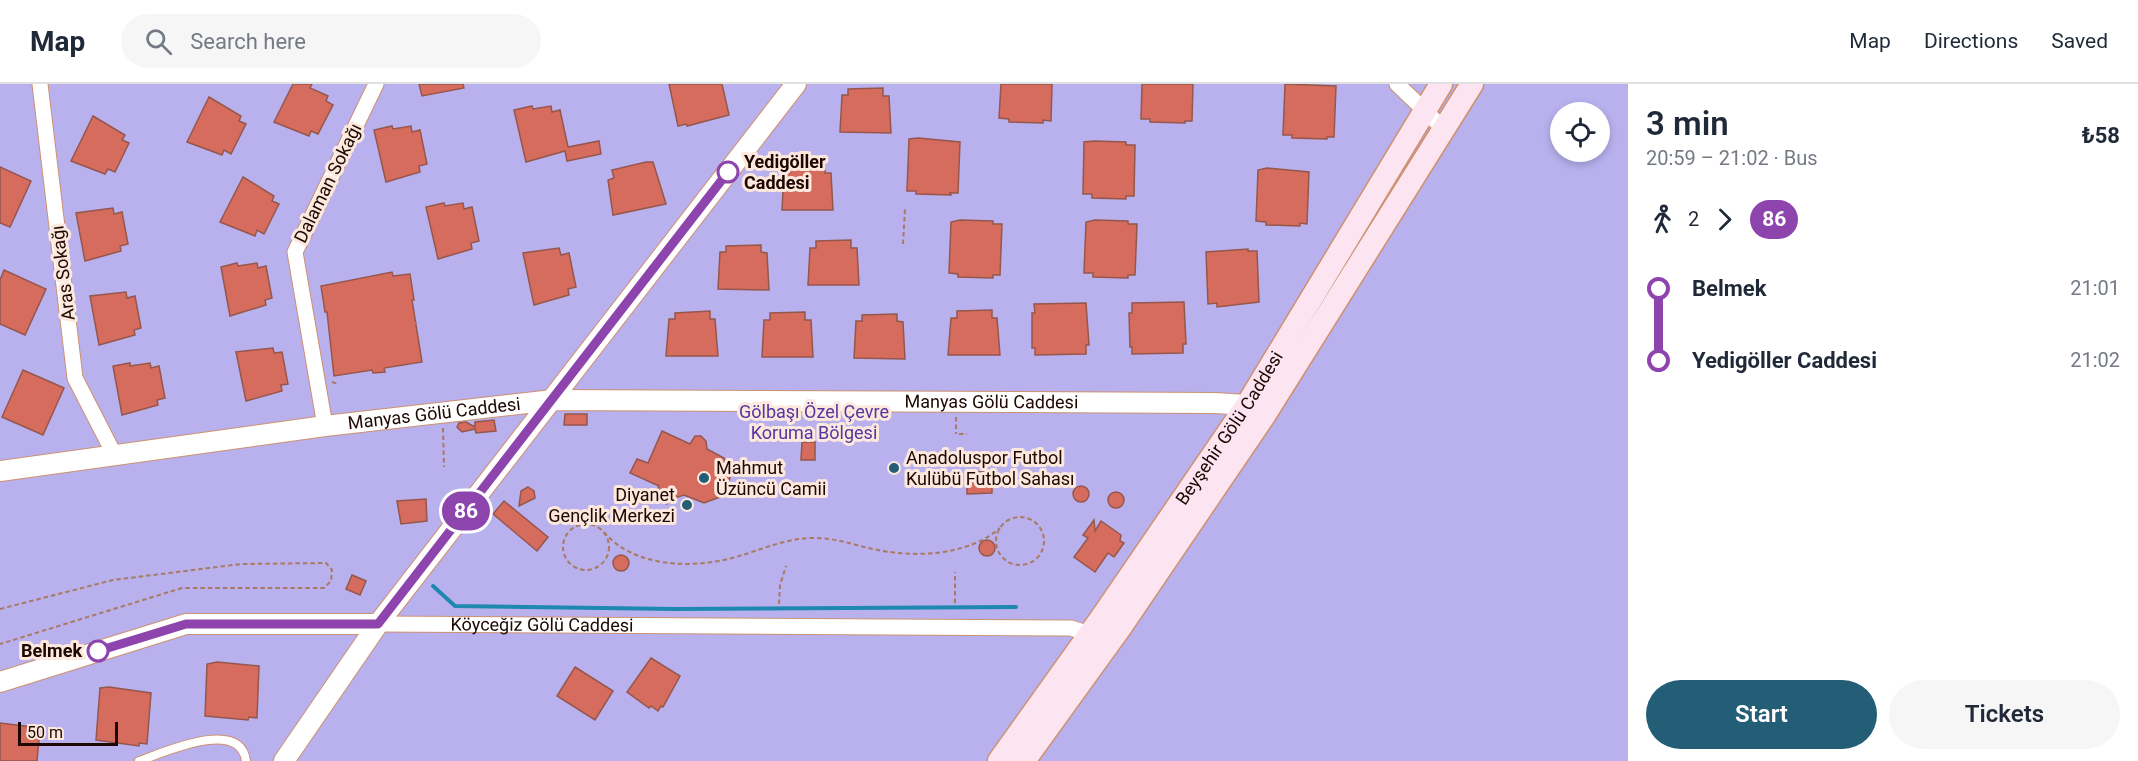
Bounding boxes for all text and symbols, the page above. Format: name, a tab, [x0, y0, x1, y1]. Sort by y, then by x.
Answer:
search box	[121, 14, 541, 68]
text: Map	[30, 25, 85, 58]
icon: search	[142, 25, 175, 58]
text: Search here	[190, 29, 306, 54]
text: Map	[1849, 29, 1891, 53]
text: Directions	[1924, 29, 2018, 53]
text: Saved	[2051, 29, 2108, 53]
map controls	[1550, 102, 1610, 162]
button: locate	[1550, 102, 1610, 162]
text: 3 min	[1646, 104, 1729, 143]
street label: Dalaman Sokağı	[290, 120, 366, 246]
text: ₺58	[2082, 123, 2120, 148]
text: 20:59 – 21:02 · Bus	[1646, 146, 1818, 170]
place label: Yedigöller Caddesi	[744, 151, 826, 193]
marker: Yedigöller Caddesi	[717, 161, 739, 183]
icon: walk	[1646, 203, 1679, 236]
icon: forward	[1708, 203, 1741, 236]
text: 2	[1688, 207, 1699, 231]
text: 86	[1762, 207, 1786, 231]
street label: Aras Sokağı	[46, 224, 79, 322]
text: Belmek	[1692, 276, 1766, 301]
text: 21:01	[2070, 276, 2120, 300]
street label: Beyşehir Gölü Caddesi	[1171, 347, 1287, 508]
text: Yedigöller Caddesi	[1692, 348, 1877, 373]
text: 21:02	[2070, 348, 2120, 372]
street label: Manyas Gölü Caddesi	[904, 391, 1078, 412]
street label: Manyas Gölü Caddesi	[347, 393, 522, 433]
park label: Gölbaşı Özel Çevre Koruma Bölgesi	[739, 401, 889, 443]
place label: Anadoluspor Futbol Kulübü Futbol Sahası	[906, 447, 1075, 489]
place label: Mahmut Üzüncü Camii	[716, 457, 826, 499]
marker: Anadoluspor Futbol Kulübü Futbol Sahası	[887, 461, 901, 475]
marker: Mahmut Üzüncü Camii	[697, 471, 711, 485]
place label: Diyanet Gençlik Merkezi	[548, 484, 675, 526]
line badge: 86	[439, 492, 493, 530]
marker: Diyanet Gençlik Merkezi	[680, 498, 694, 512]
text: 86	[454, 499, 478, 523]
street label: Köyceğiz Gölü Caddesi	[451, 613, 633, 635]
place label: Belmek	[21, 640, 82, 661]
marker: Belmek	[87, 640, 109, 662]
button: Start	[1646, 680, 1877, 749]
button: Tickets	[1889, 680, 2120, 749]
scale bar	[18, 719, 118, 746]
text: 50 m	[27, 723, 63, 742]

